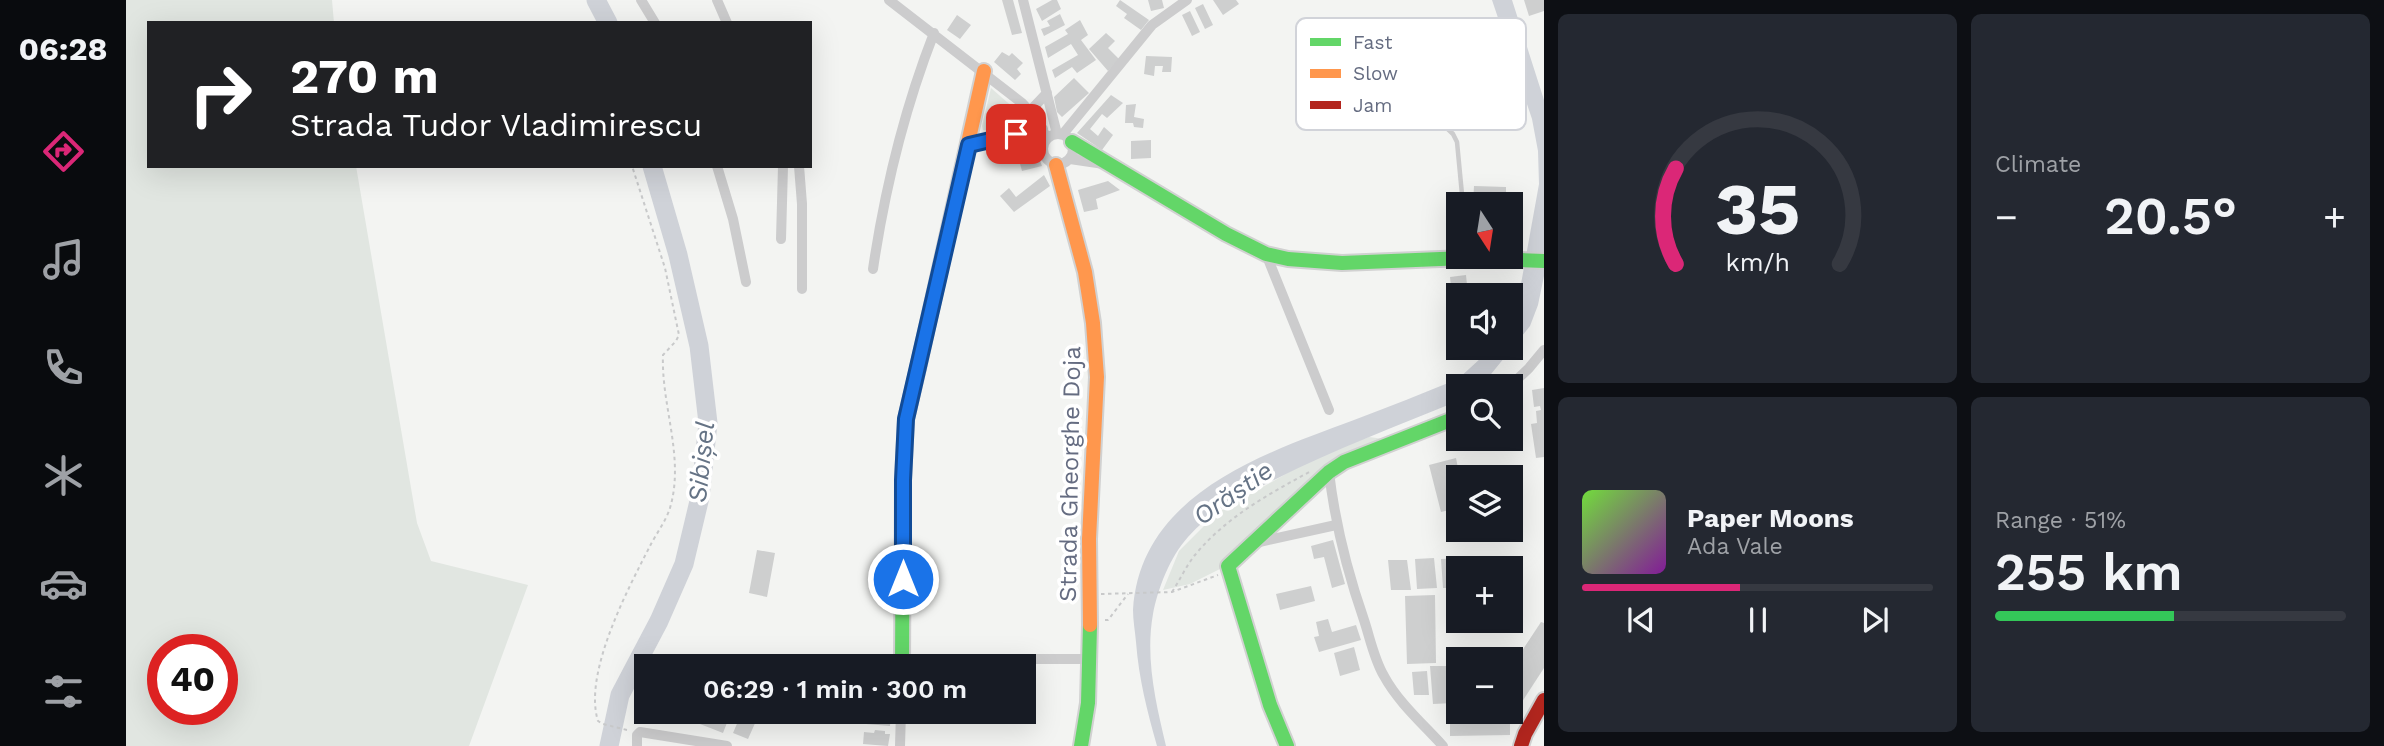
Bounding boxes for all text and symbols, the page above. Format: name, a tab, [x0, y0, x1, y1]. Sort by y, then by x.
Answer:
legend	[1296, 18, 1526, 130]
text: 06:28	[18, 30, 108, 68]
text: Fast	[1353, 31, 1392, 54]
text: 270 m	[290, 47, 439, 105]
icon: right	[175, 49, 266, 140]
text: Slow	[1353, 62, 1398, 85]
text: Jam	[1353, 94, 1392, 117]
pin	[986, 104, 1046, 164]
text: Strada Tudor Vladimirescu	[290, 106, 702, 144]
icon: arrive	[997, 115, 1035, 153]
icon: directions	[39, 127, 88, 176]
text: Climate	[1995, 151, 2081, 178]
text: 35	[1715, 167, 1800, 253]
text: 20.5°	[2104, 186, 2237, 247]
north arrow	[1446, 192, 1522, 270]
map controls	[1446, 192, 1523, 724]
text: −	[1995, 195, 2018, 239]
text: +	[2323, 195, 2346, 239]
icon: music	[39, 235, 88, 284]
text: km/h	[1725, 248, 1790, 277]
button: sound	[1446, 283, 1523, 360]
icon: phone	[39, 343, 88, 392]
street label: Strada Gheorghe Doja	[1054, 346, 1086, 602]
button: search	[1446, 374, 1523, 451]
water label: Sibișel	[682, 420, 720, 504]
icon: climate	[39, 451, 88, 500]
water label: Orăștie	[1188, 455, 1278, 531]
button: layers	[1446, 465, 1523, 542]
text: Paper Moons	[1687, 503, 1854, 533]
text: Range · 51%	[1995, 507, 2126, 534]
text: Ada Vale	[1687, 533, 1783, 560]
position arrow	[866, 542, 940, 616]
text: 255 km	[1995, 542, 2183, 603]
button: +	[1446, 556, 1523, 633]
icon: car	[39, 559, 88, 608]
icon: previous	[1622, 601, 1660, 639]
icon: pause	[1739, 601, 1777, 639]
icon: next	[1856, 601, 1894, 639]
speed limit sign: 40	[147, 634, 238, 725]
button: −	[1446, 647, 1523, 724]
icon: filters	[39, 667, 88, 716]
text: 06:29 · 1 min · 300 m	[703, 674, 967, 704]

